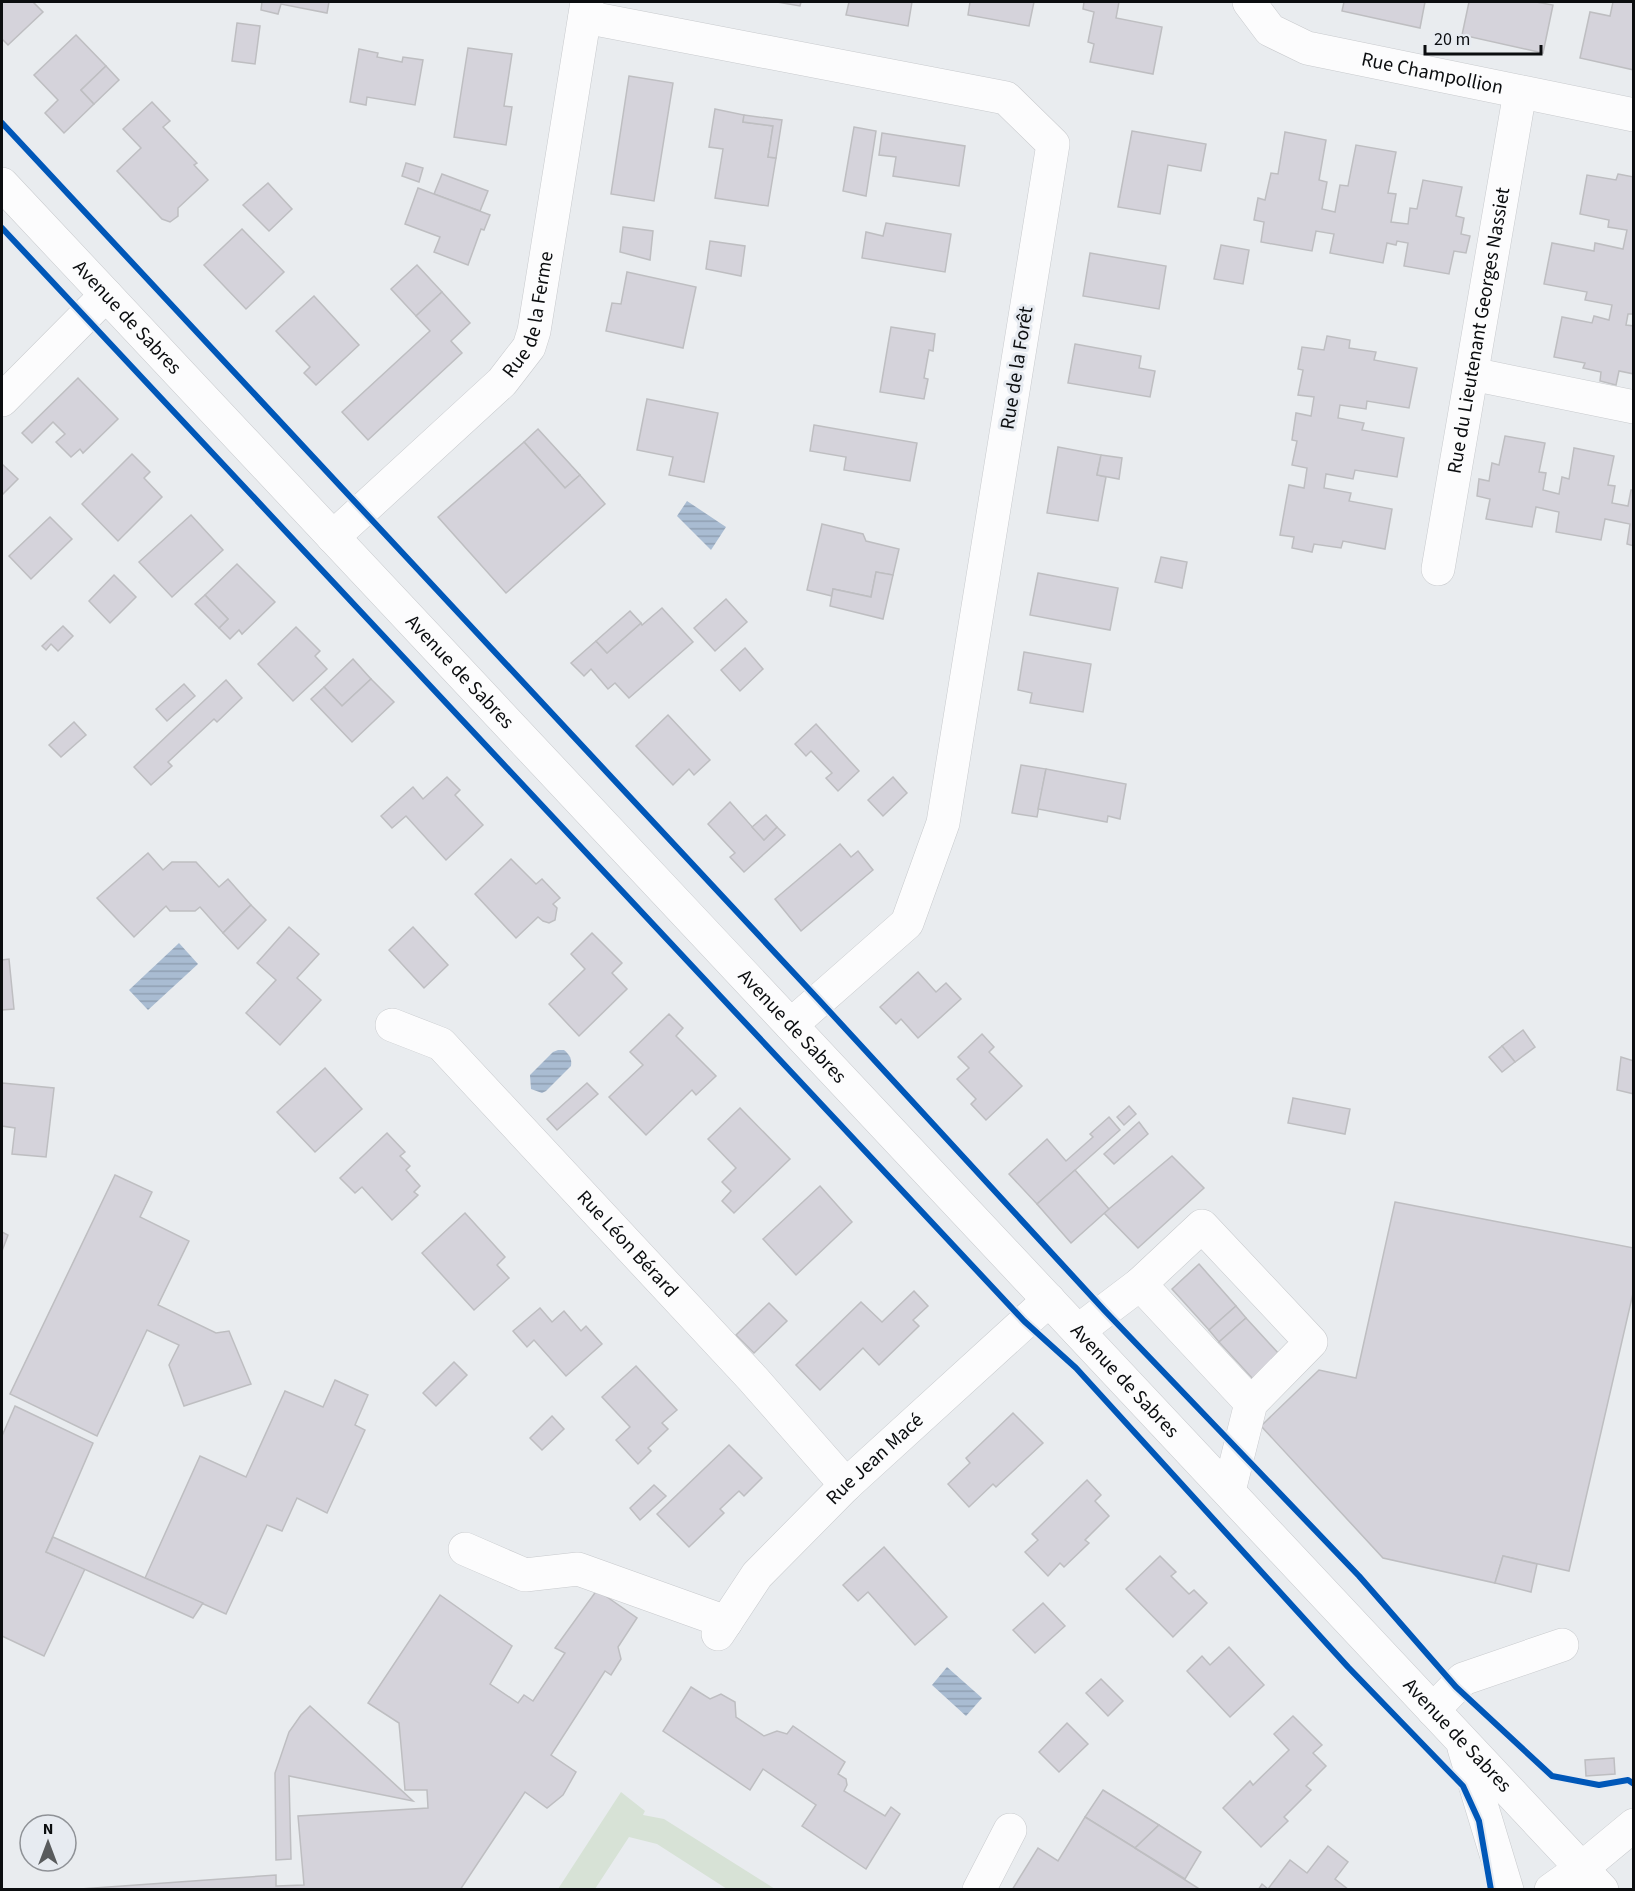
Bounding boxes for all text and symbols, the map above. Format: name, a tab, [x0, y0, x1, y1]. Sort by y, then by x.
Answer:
scale bar	[1425, 18, 1540, 56]
text: 20 m	[1434, 27, 1470, 52]
street label: Rue Champollion	[1359, 45, 1506, 102]
street label: Rue du Lieutenant Georges Nassiet	[1441, 185, 1517, 476]
street label: Rue de la Ferme	[496, 249, 561, 384]
street label: Avenue de Sabres	[66, 254, 188, 381]
street label: Rue de la Forêt	[993, 304, 1041, 431]
street label: Avenue de Sabres	[399, 609, 520, 735]
street label: Avenue de Sabres	[731, 963, 853, 1090]
street label: Rue Léon Bérard	[570, 1184, 684, 1304]
street label: Avenue de Sabres	[1064, 1318, 1185, 1444]
street label: Rue Jean Macé	[820, 1407, 930, 1511]
street label: Avenue de Sabres	[1396, 1672, 1518, 1799]
north arrow	[18, 1813, 78, 1873]
text: N	[43, 1818, 53, 1840]

